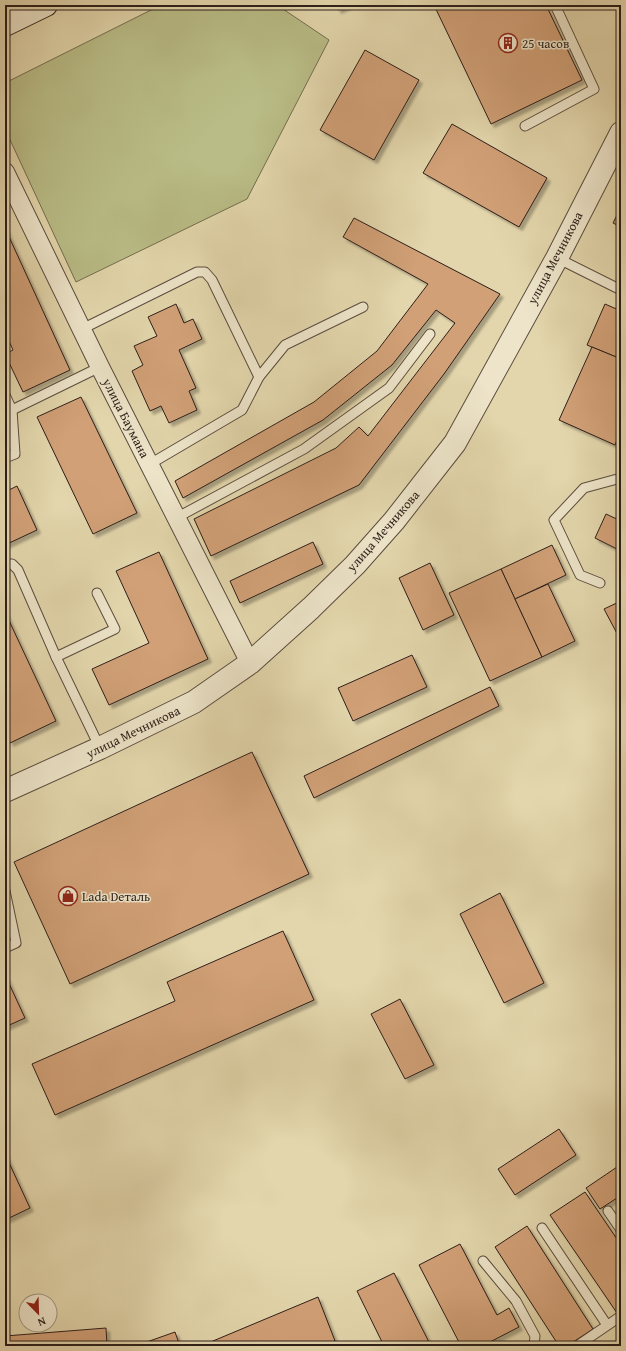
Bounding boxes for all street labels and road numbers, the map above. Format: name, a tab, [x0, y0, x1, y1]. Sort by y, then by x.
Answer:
street label: улица Мечникова	[522, 208, 588, 309]
street label: улица Баумана	[97, 374, 155, 462]
street label: улица Мечникова	[342, 485, 424, 577]
street label: улица Мечникова	[82, 701, 184, 763]

